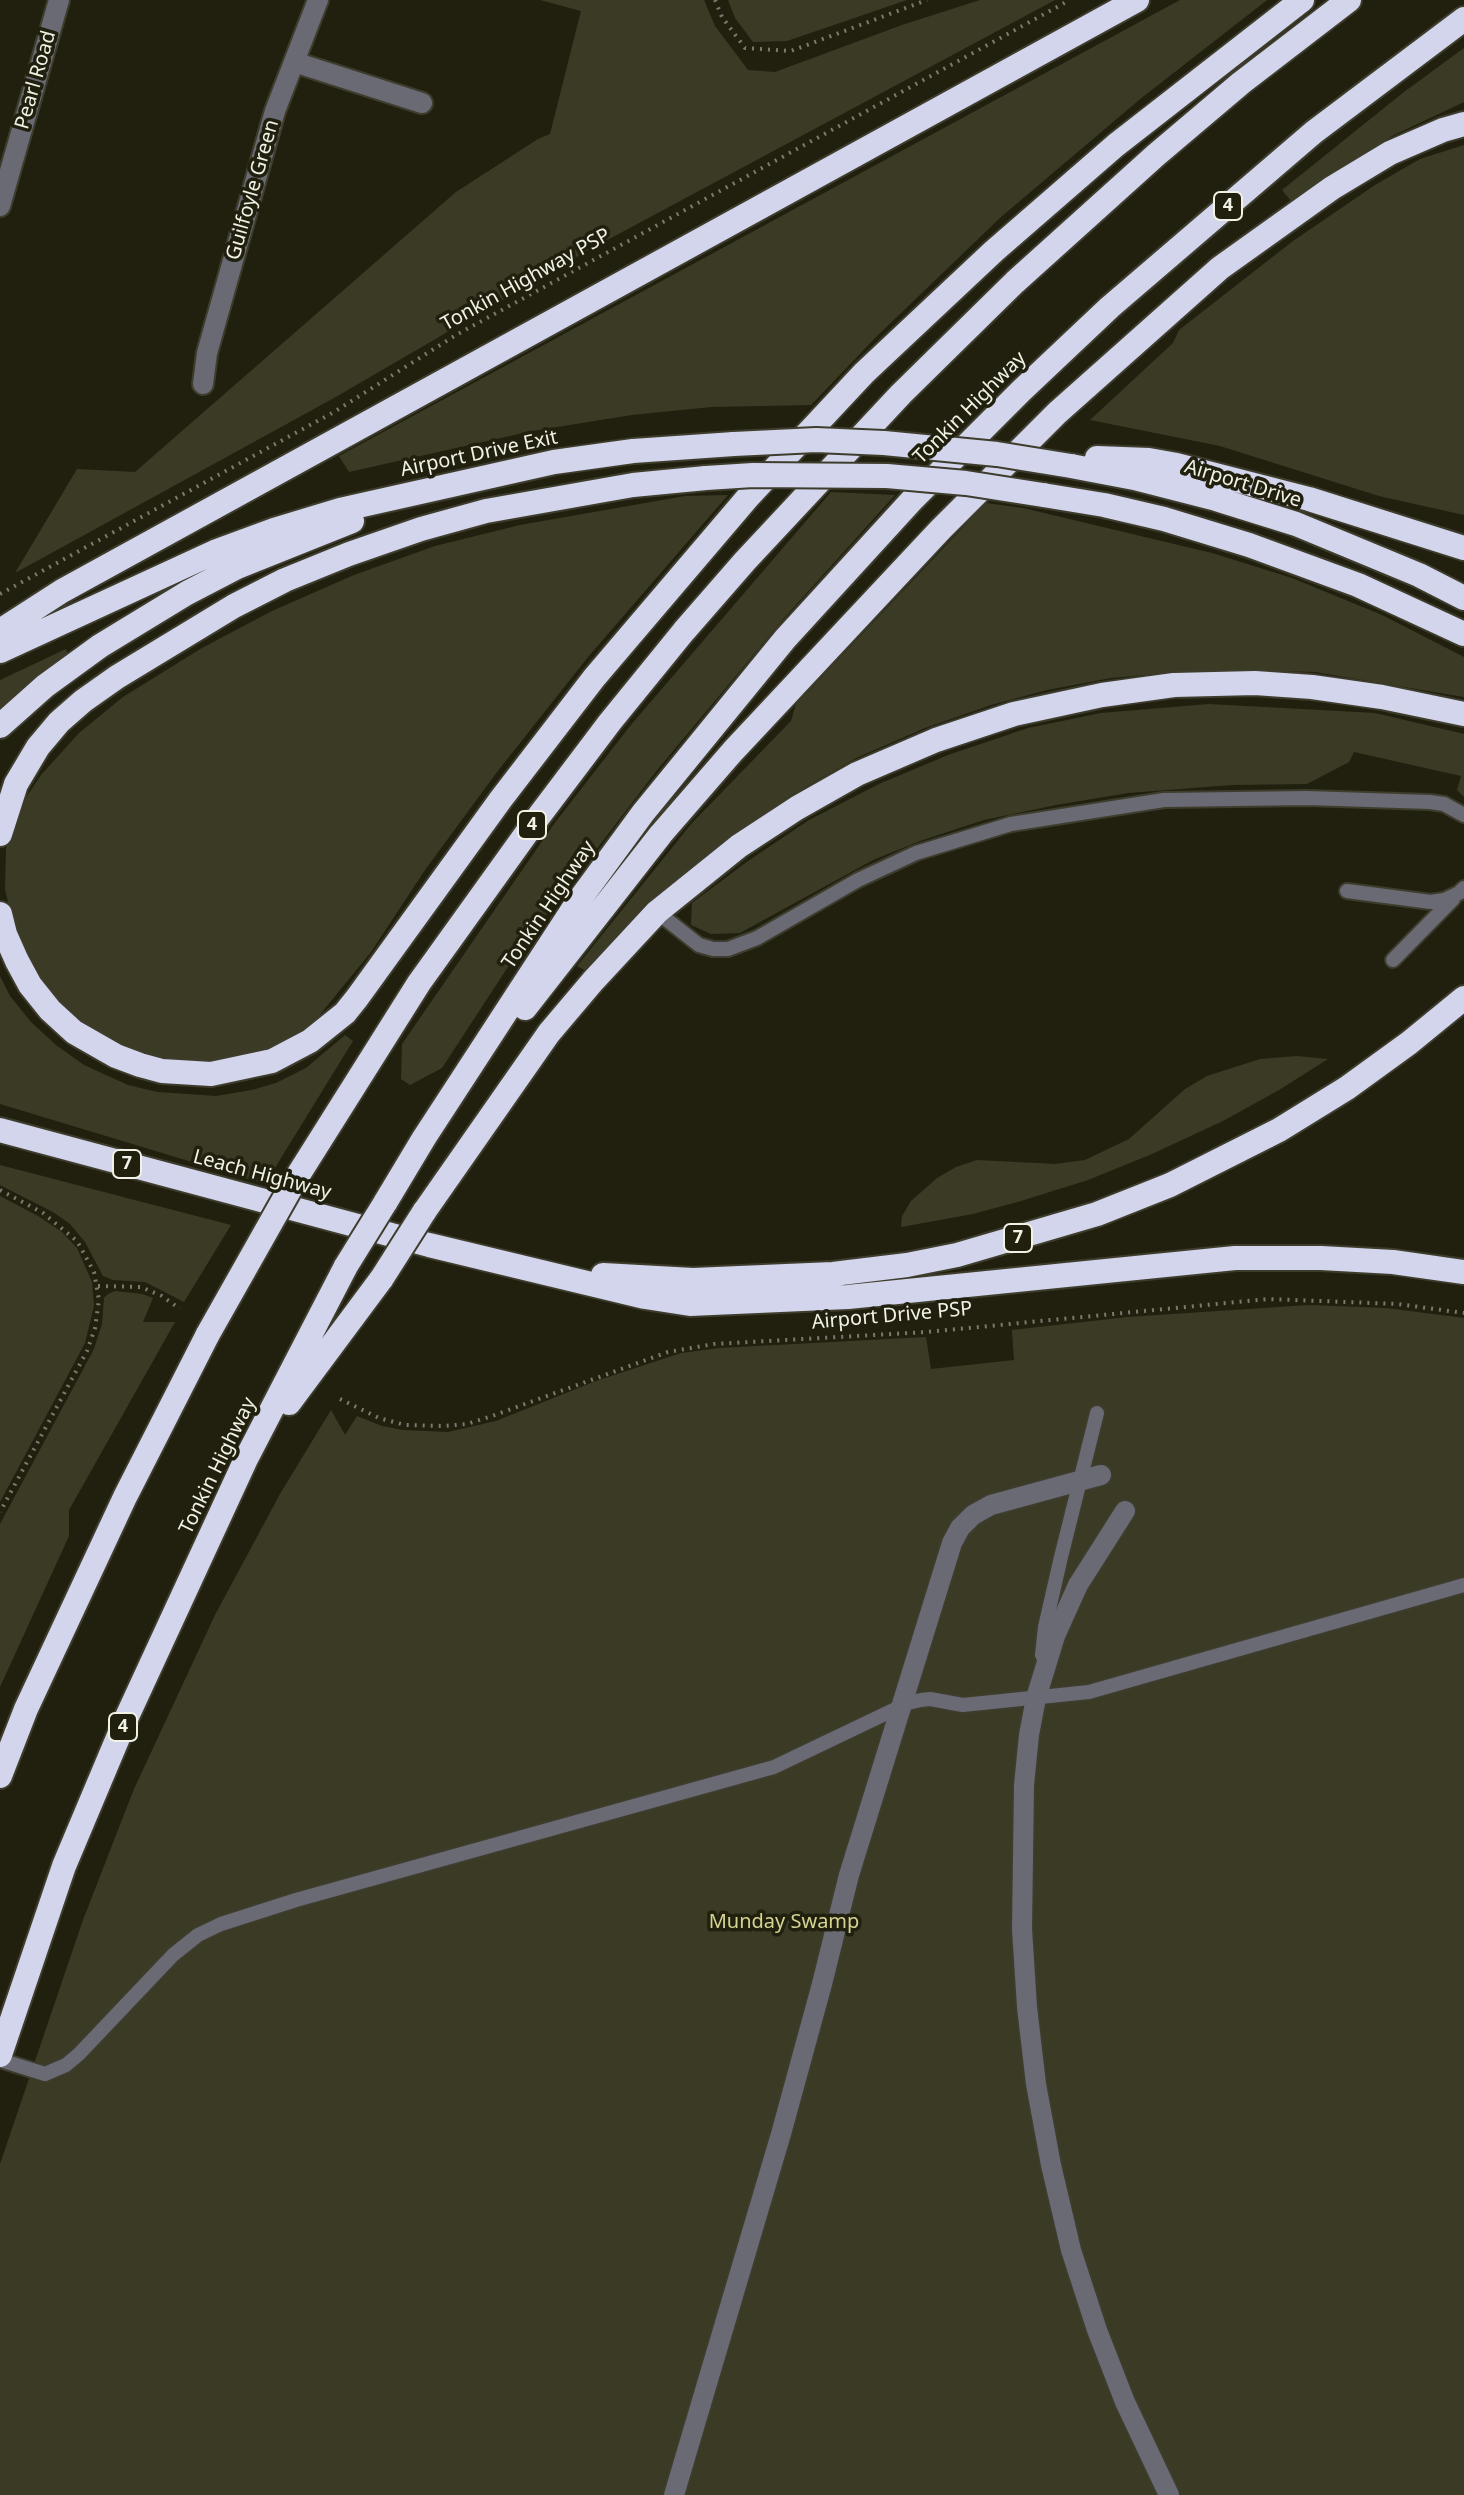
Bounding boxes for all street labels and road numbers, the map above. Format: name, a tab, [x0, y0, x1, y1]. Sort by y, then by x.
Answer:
street label: Pearl Road	[11, 28, 61, 132]
street label: Guilfoyle Green	[221, 117, 285, 263]
road number: 4	[1214, 192, 1242, 220]
street label: Tonkin Highway PSP	[437, 224, 615, 336]
street label: Tonkin Highway	[909, 347, 1031, 469]
street label: Airport Drive Exit	[398, 426, 560, 482]
street label: Airport Drive	[1182, 455, 1304, 513]
road number: 4	[518, 811, 546, 839]
street label: Tonkin Highway	[497, 836, 601, 974]
street label: Leach Highway	[190, 1145, 334, 1205]
road number: 7	[113, 1150, 141, 1178]
road number: 7	[1004, 1224, 1032, 1252]
street label: Airport Drive PSP	[811, 1297, 973, 1335]
street label: Tonkin Highway	[174, 1394, 262, 1538]
road number: 4	[109, 1713, 137, 1741]

